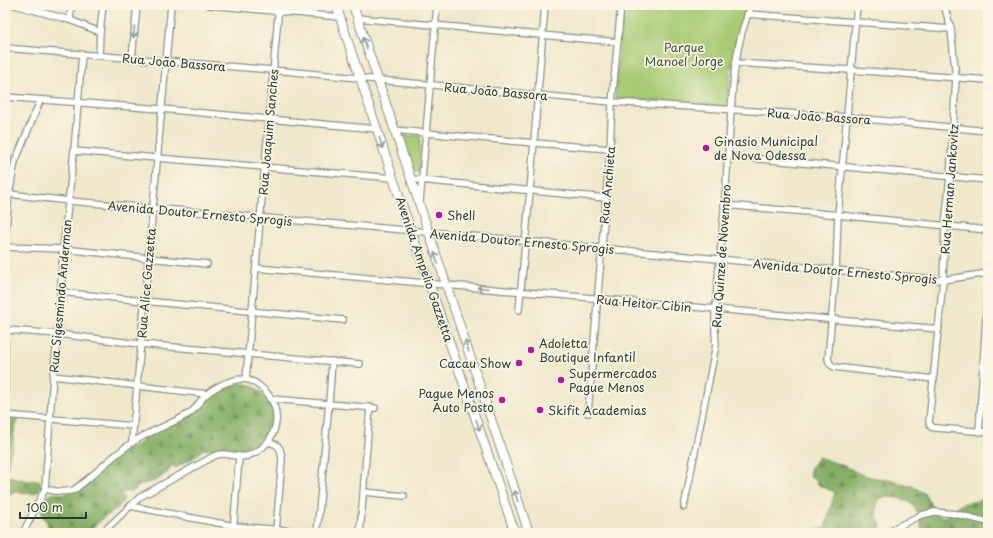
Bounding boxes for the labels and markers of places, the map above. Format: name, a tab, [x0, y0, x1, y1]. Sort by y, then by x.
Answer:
place label: Ginasio Municipal de Nova Odessa	[714, 132, 818, 164]
marker: Ginasio Municipal de Nova Odessa	[701, 143, 711, 153]
place label: Shell	[447, 206, 475, 224]
marker: Shell	[434, 210, 444, 220]
place label: Adoletta Boutique Infantil	[539, 334, 636, 366]
marker: Adoletta Boutique Infantil	[526, 345, 536, 355]
place label: Cacau Show	[439, 354, 511, 372]
marker: Cacau Show	[514, 358, 524, 368]
place label: Supermercados Pague Menos	[569, 364, 658, 396]
marker: Supermercados Pague Menos	[556, 375, 566, 385]
place label: Pague Menos Auto Posto	[418, 384, 495, 416]
marker: Pague Menos Auto Posto	[497, 395, 507, 405]
place label: Skifit Academias	[548, 401, 647, 419]
marker: Skifit Academias	[535, 405, 545, 415]

